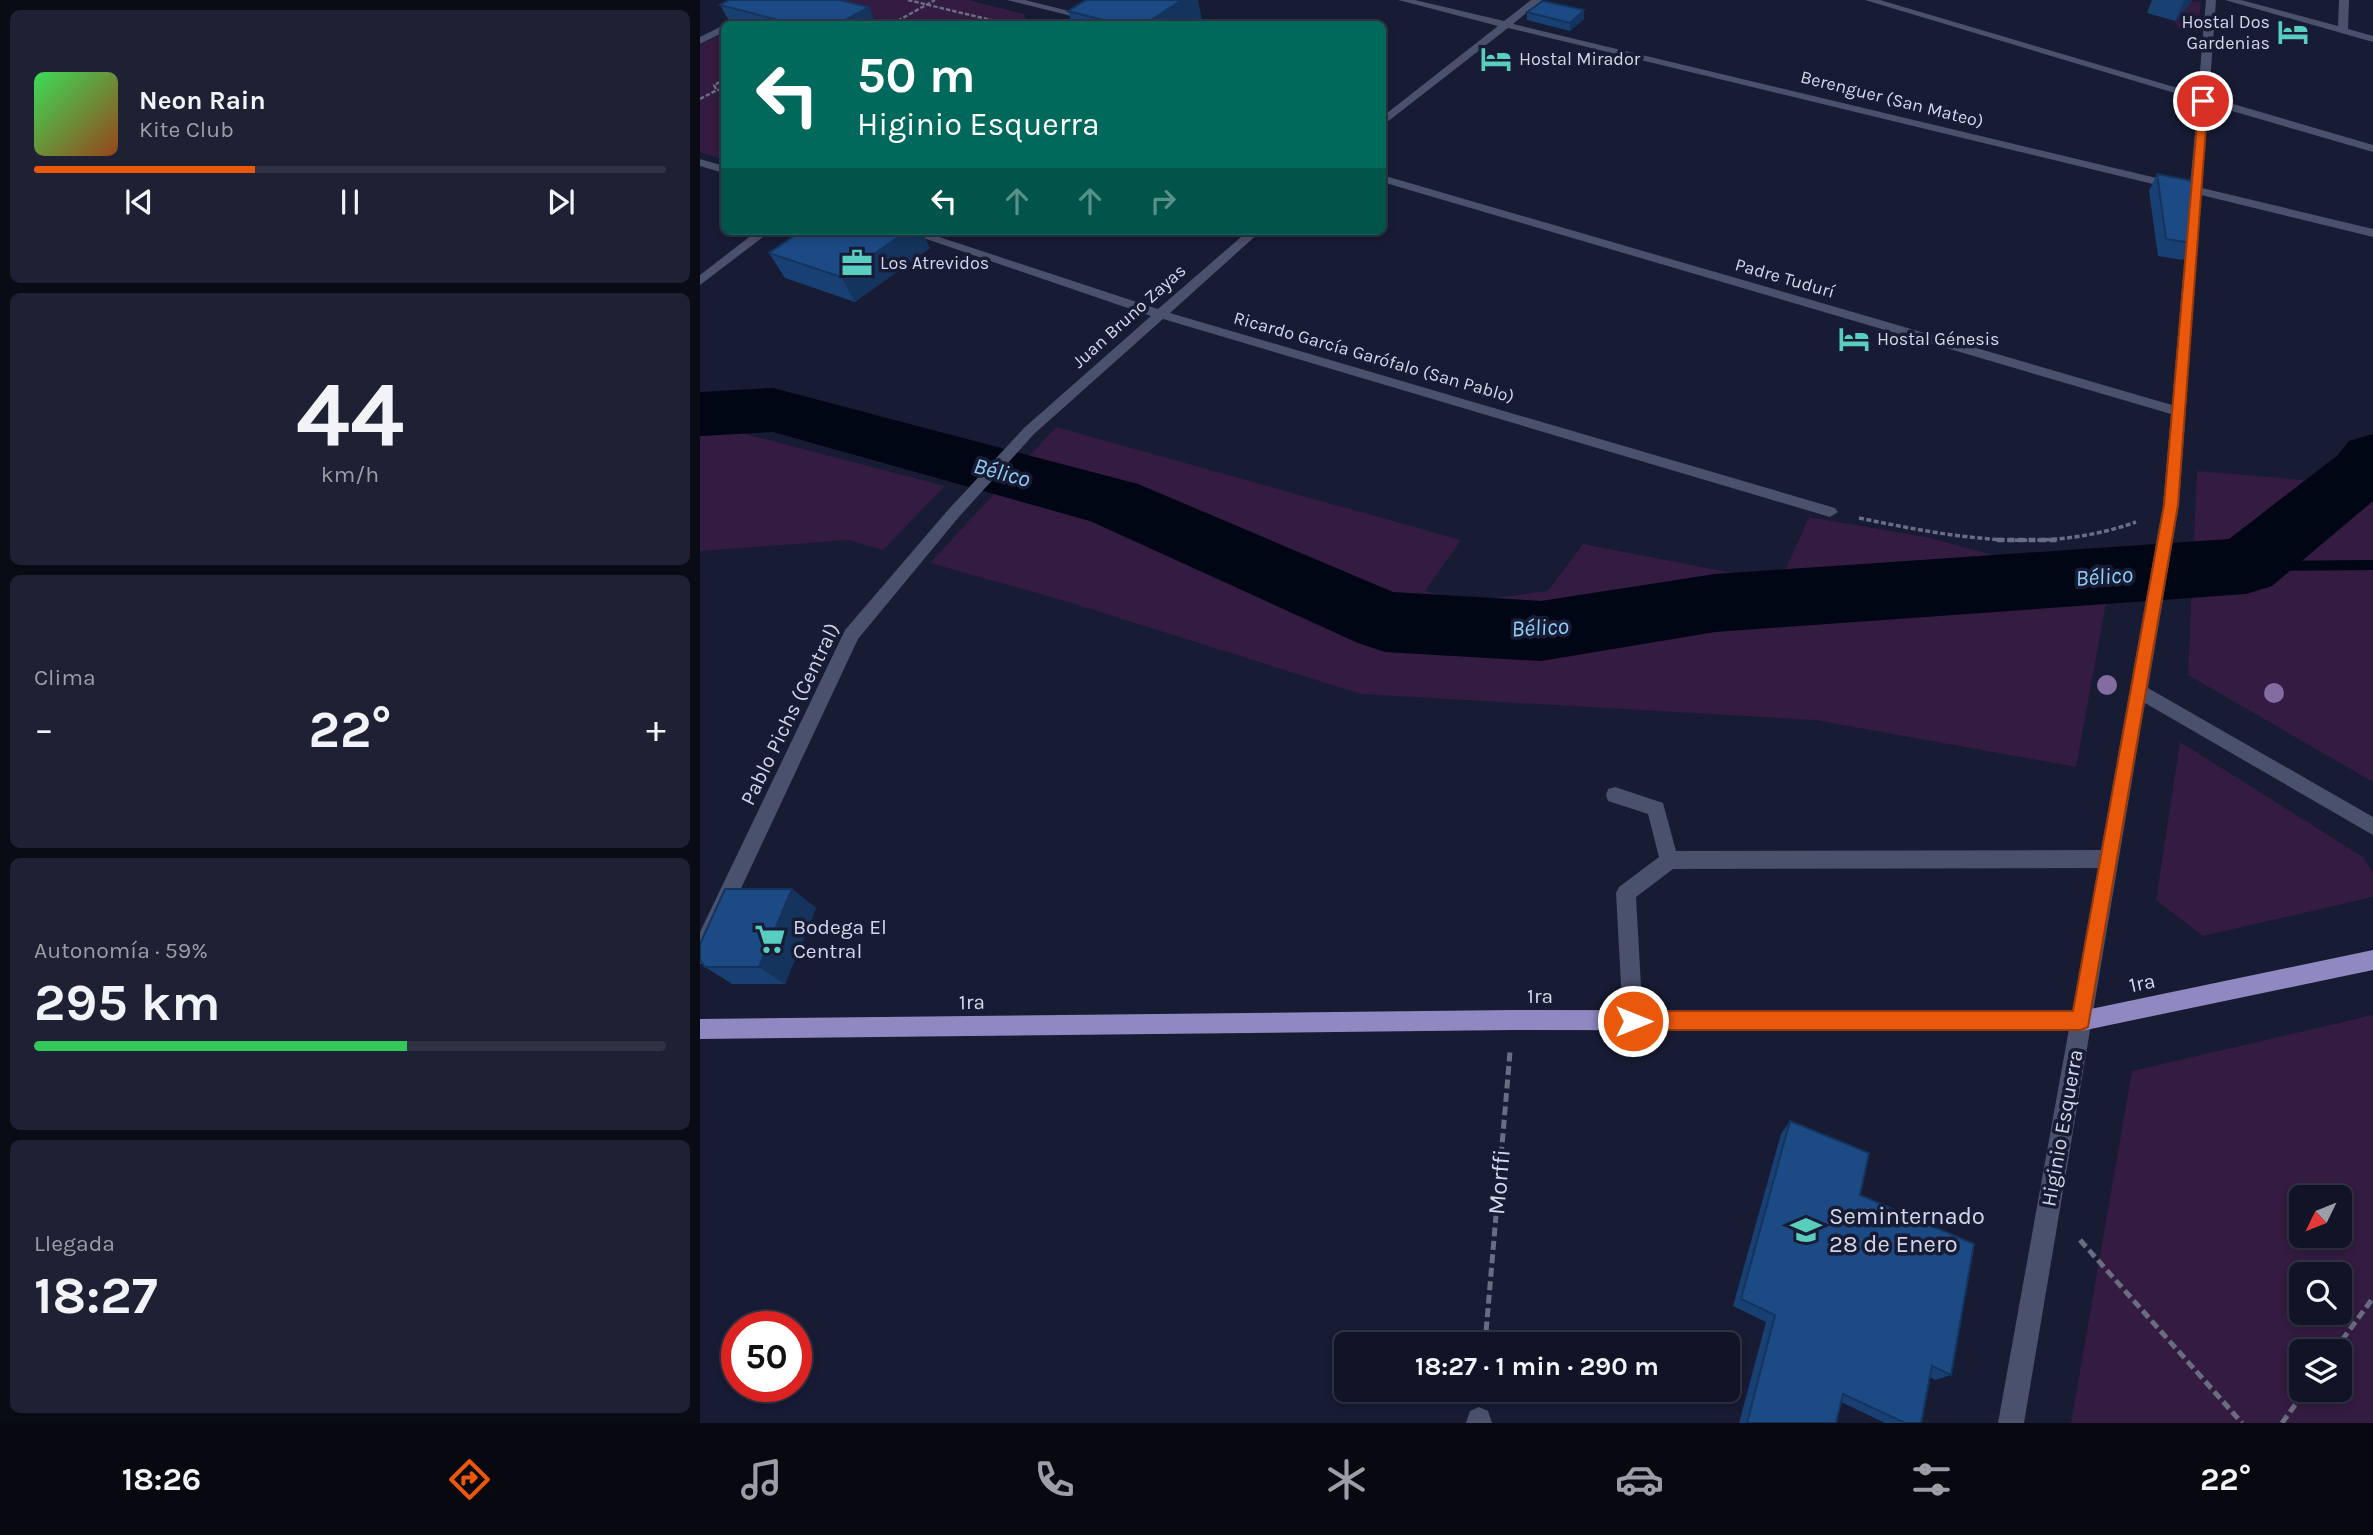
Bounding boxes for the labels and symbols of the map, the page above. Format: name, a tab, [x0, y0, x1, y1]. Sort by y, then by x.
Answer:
place label: Hostal Dos Gardenias	[2182, 11, 2270, 54]
hotel icon: Hostal Dos Gardenias	[2276, 15, 2310, 49]
hotel icon: Hostal Mirador	[1479, 42, 1513, 76]
place label: Hostal Mirador	[1519, 48, 1641, 70]
street label: Berenguer (San Mateo)	[1798, 66, 1986, 132]
pin	[2173, 71, 2233, 131]
office icon: Los Atrevidos	[840, 246, 874, 280]
place label: Los Atrevidos	[880, 252, 989, 274]
street label: Padre Tudurí	[1733, 253, 1838, 303]
street label: Juan Bruno Zayas	[1068, 259, 1190, 373]
street label: Ricardo García Garófalo (San Pablo)	[1231, 306, 1517, 408]
hotel icon: Hostal Génesis	[1837, 322, 1871, 356]
place label: Hostal Génesis	[1877, 328, 2000, 350]
water label: Bélico	[971, 452, 1033, 493]
water label: Bélico	[2074, 561, 2134, 592]
water label: Bélico	[1511, 613, 1569, 642]
street label: Pablo Pichs (Central)	[735, 619, 845, 809]
place label: Bodega El Central	[793, 915, 887, 963]
supermarket icon: Bodega El Central	[753, 922, 787, 956]
street label: 1ra	[2127, 969, 2157, 997]
street label: 1ra	[1527, 984, 1553, 1008]
position arrow	[1596, 984, 1670, 1058]
street label: 1ra	[959, 990, 985, 1014]
street label: Higinio Esquerra	[2036, 1048, 2088, 1208]
street label: Morffi	[1482, 1148, 1516, 1216]
north arrow	[2289, 1185, 2352, 1248]
place label: Seminternado 28 de Enero	[1829, 1202, 1985, 1258]
school or university icon: Seminternado 28 de Enero	[1789, 1213, 1823, 1247]
speed limit sign: 50	[721, 1311, 812, 1402]

